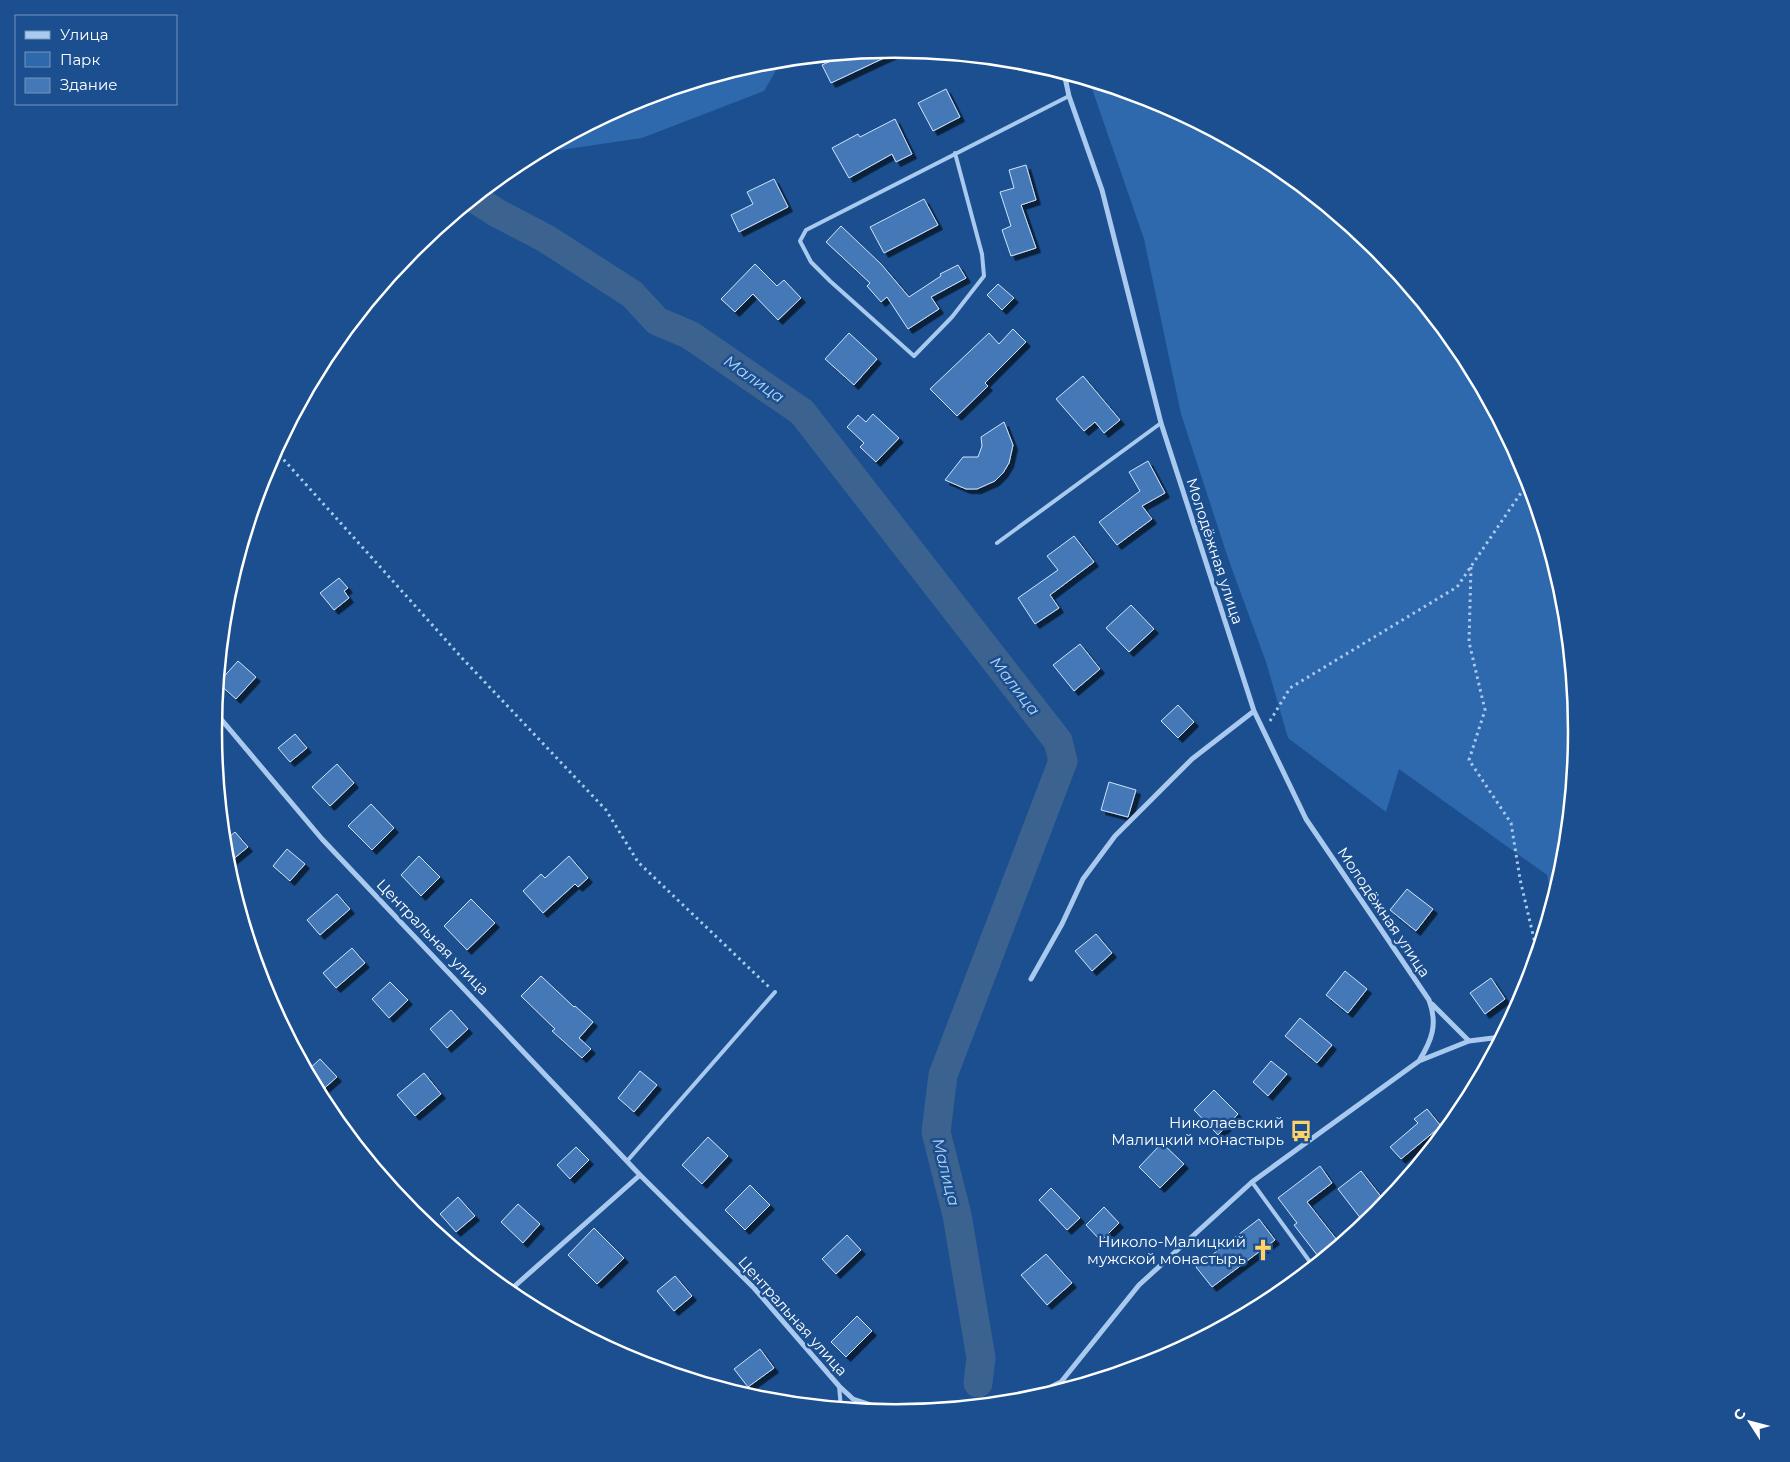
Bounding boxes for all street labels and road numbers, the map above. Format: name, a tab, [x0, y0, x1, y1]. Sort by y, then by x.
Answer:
street label: Молодёжная улица	[1182, 475, 1248, 627]
street label: Молодёжная улица	[1333, 843, 1435, 981]
street label: Центральная улица	[373, 875, 493, 999]
street label: Центральная улица	[734, 1252, 852, 1380]

